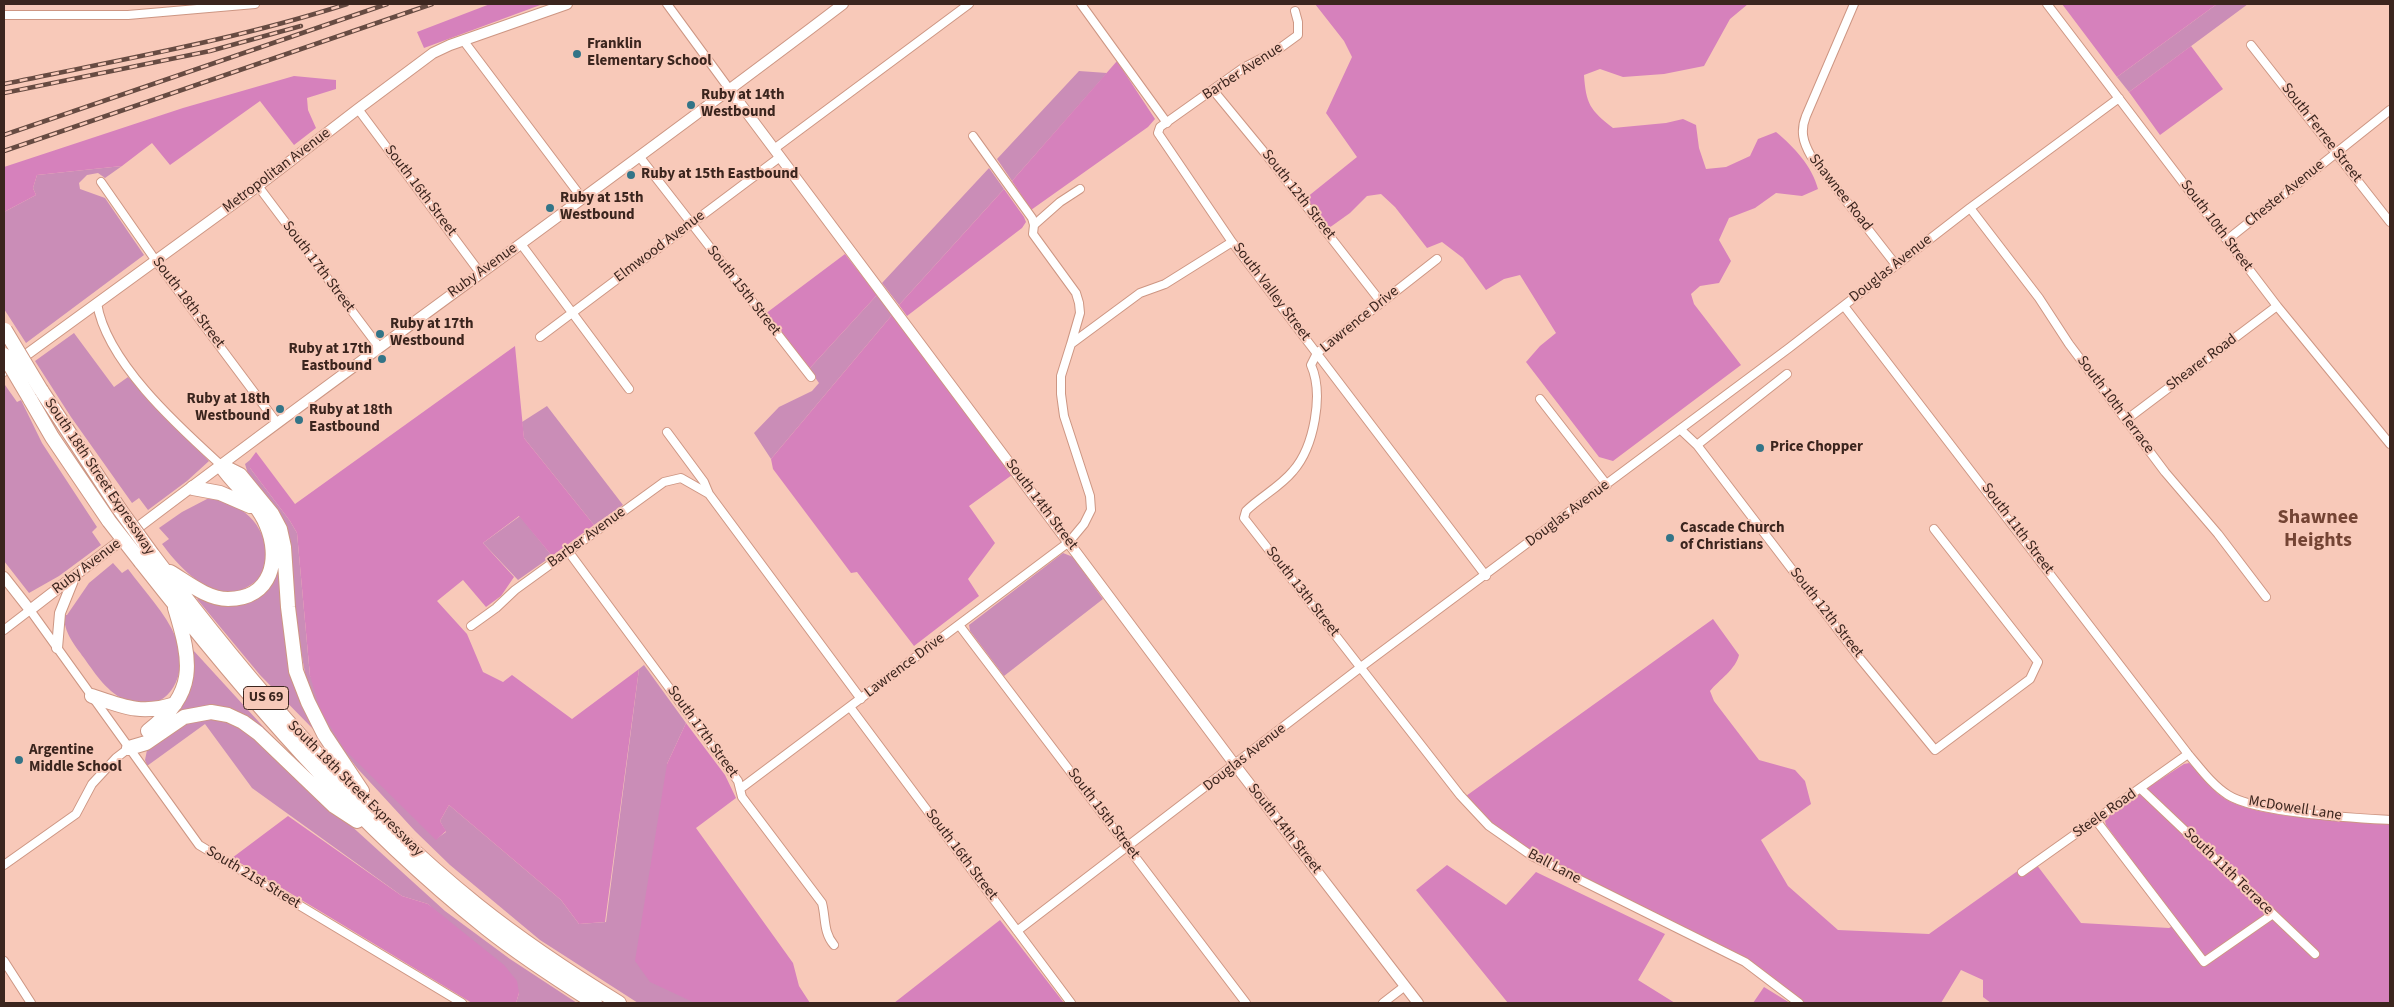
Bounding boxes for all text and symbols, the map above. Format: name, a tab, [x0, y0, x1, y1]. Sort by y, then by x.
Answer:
place label: Franklin Elementary School	[587, 36, 712, 71]
street label: Barber Avenue	[1200, 39, 1286, 105]
marker: Franklin Elementary School	[571, 48, 583, 60]
street label: South Ferree Street	[2277, 80, 2365, 186]
place label: Ruby at 14th Westbound	[701, 87, 785, 122]
marker: Ruby at 14th Westbound	[685, 99, 697, 111]
street label: Metropolitan Avenue	[220, 125, 334, 217]
street label: South 16th Street	[380, 142, 460, 240]
street label: South 12th Street	[1257, 146, 1339, 244]
street label: Shawnee Road	[1804, 151, 1876, 235]
street label: Chester Avenue	[2242, 157, 2328, 231]
place label: Ruby at 15th Eastbound	[641, 166, 798, 184]
marker: Ruby at 15th Eastbound	[625, 169, 637, 181]
street label: South 10th Street	[2176, 177, 2256, 275]
place label: Ruby at 15th Westbound	[560, 190, 644, 225]
marker: Ruby at 15th Westbound	[544, 202, 556, 214]
street label: Elmwood Avenue	[611, 207, 709, 287]
street label: South 17th Street	[278, 218, 358, 316]
street label: Douglas Avenue	[1846, 231, 1936, 307]
street label: South Valley Street	[1228, 239, 1314, 345]
street label: Ruby Avenue	[445, 240, 521, 302]
street label: South 15th Street	[702, 242, 784, 340]
street label: South 18th Street	[148, 254, 228, 352]
street label: Lawrence Drive	[1317, 283, 1403, 357]
place label: Ruby at 17th Westbound	[390, 316, 474, 351]
marker: Ruby at 17th Westbound	[374, 328, 386, 340]
street label: Shearer Road	[2163, 331, 2241, 395]
place label: Ruby at 17th Eastbound	[288, 341, 372, 376]
marker: Ruby at 17th Eastbound	[376, 353, 388, 365]
street label: South 10th Terrace	[2072, 353, 2158, 457]
place label: Ruby at 18th Westbound	[186, 391, 270, 426]
street label: South 18th Street Expressway	[40, 395, 158, 559]
place label: Ruby at 18th Eastbound	[309, 402, 393, 437]
marker: Ruby at 18th Westbound	[274, 403, 286, 415]
marker: Ruby at 18th Eastbound	[293, 414, 305, 426]
place label: Price Chopper	[1770, 439, 1863, 457]
marker: Price Chopper	[1754, 442, 1766, 454]
street label: South 14th Street	[1001, 456, 1081, 554]
street label: Douglas Avenue	[1523, 477, 1613, 551]
street label: South 11th Street	[1977, 480, 2057, 578]
street label: Barber Avenue	[545, 504, 629, 572]
district label: Shawnee Heights	[2278, 507, 2358, 554]
place label: Cascade Church of Christians	[1680, 520, 1785, 555]
marker: Cascade Church of Christians	[1664, 532, 1676, 544]
street label: Ruby Avenue	[49, 535, 125, 599]
street label: South 13th Street	[1261, 543, 1343, 641]
street label: South 12th Street	[1785, 564, 1867, 662]
street label: Lawrence Drive	[861, 630, 949, 702]
street label: South 17th Street	[663, 683, 741, 781]
road number: US 69	[244, 686, 288, 710]
street label: South 18th Street Expressway	[283, 717, 427, 861]
street label: Douglas Avenue	[1200, 720, 1290, 796]
place label: Argentine Middle School	[29, 742, 122, 777]
marker: Argentine Middle School	[13, 754, 25, 766]
street label: South 15th Street	[1063, 765, 1143, 863]
street label: South 14th Street	[1243, 780, 1325, 878]
street label: Steele Road	[2070, 785, 2140, 843]
street label: McDowell Lane	[2247, 793, 2343, 825]
street label: South 16th Street	[921, 806, 1001, 904]
street label: South 11th Terrace	[2179, 825, 2277, 919]
street label: South 21st Street	[202, 843, 304, 913]
street label: Ball Lane	[1524, 846, 1584, 888]

